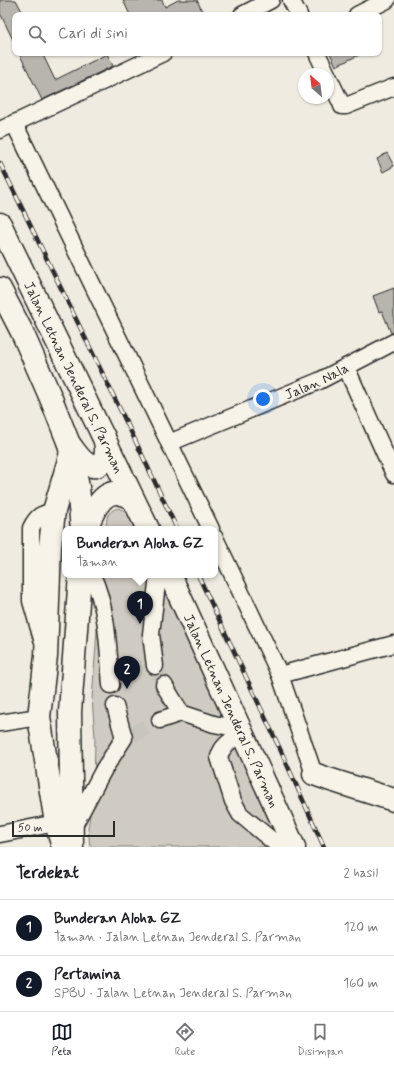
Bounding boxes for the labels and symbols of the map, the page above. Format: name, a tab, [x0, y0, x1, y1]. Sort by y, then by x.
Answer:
north arrow	[298, 68, 334, 104]
street label: Jalan Letnan Jenderal S. Parman	[19, 278, 128, 476]
street label: Jalan Nala	[282, 359, 352, 404]
your location	[253, 389, 273, 409]
pin: 1	[127, 591, 153, 624]
street label: Jalan Letnan Jenderal S. Parman	[179, 611, 283, 811]
pin: 2	[114, 656, 140, 689]
scale bar	[12, 819, 115, 838]

